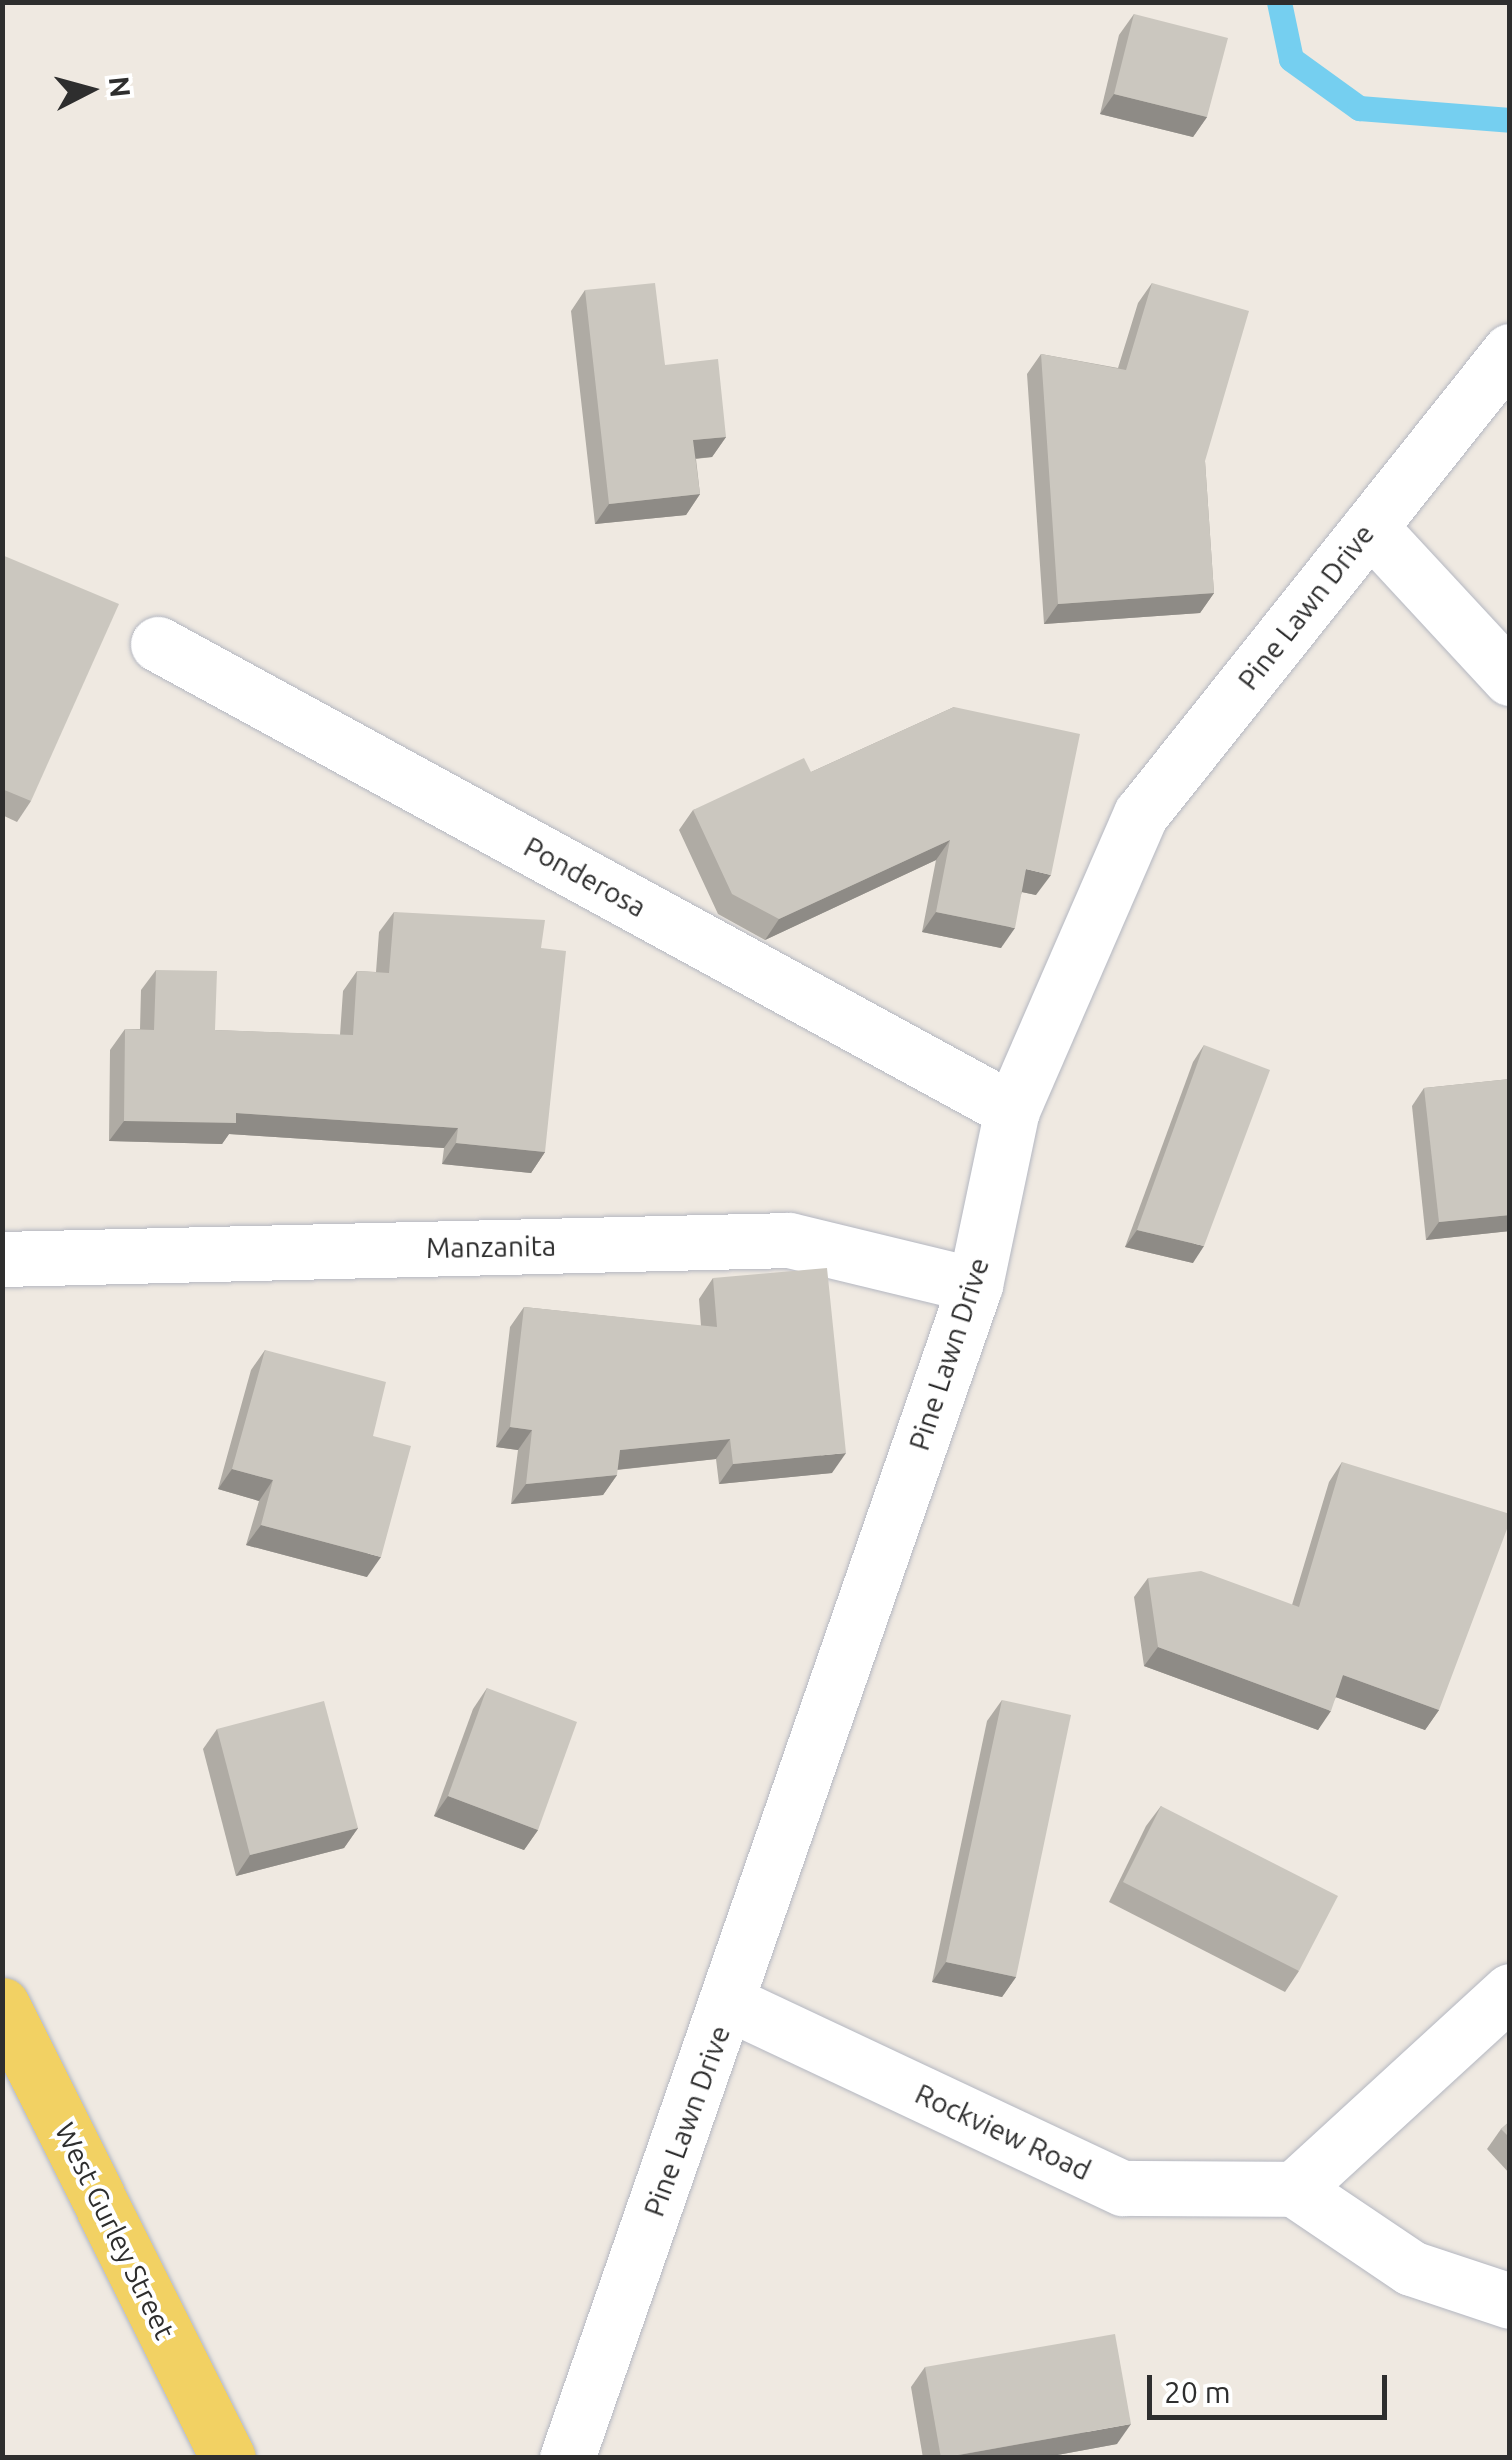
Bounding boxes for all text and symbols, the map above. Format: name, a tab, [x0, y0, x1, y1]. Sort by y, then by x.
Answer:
north arrow	[40, 40, 140, 140]
text: N	[104, 75, 137, 99]
street label: Pine Lawn Drive	[1231, 518, 1381, 696]
street label: Ponderosa	[518, 830, 652, 924]
street label: Manzanita	[426, 1229, 556, 1265]
street label: Pine Lawn Drive	[902, 1254, 996, 1454]
street label: Pine Lawn Drive	[637, 2021, 737, 2221]
street label: Rockview Road	[910, 2077, 1096, 2187]
street label: West Gurley Street	[48, 2117, 182, 2345]
scale bar	[1152, 2355, 1392, 2417]
text: 20 m	[1164, 2375, 1231, 2409]

